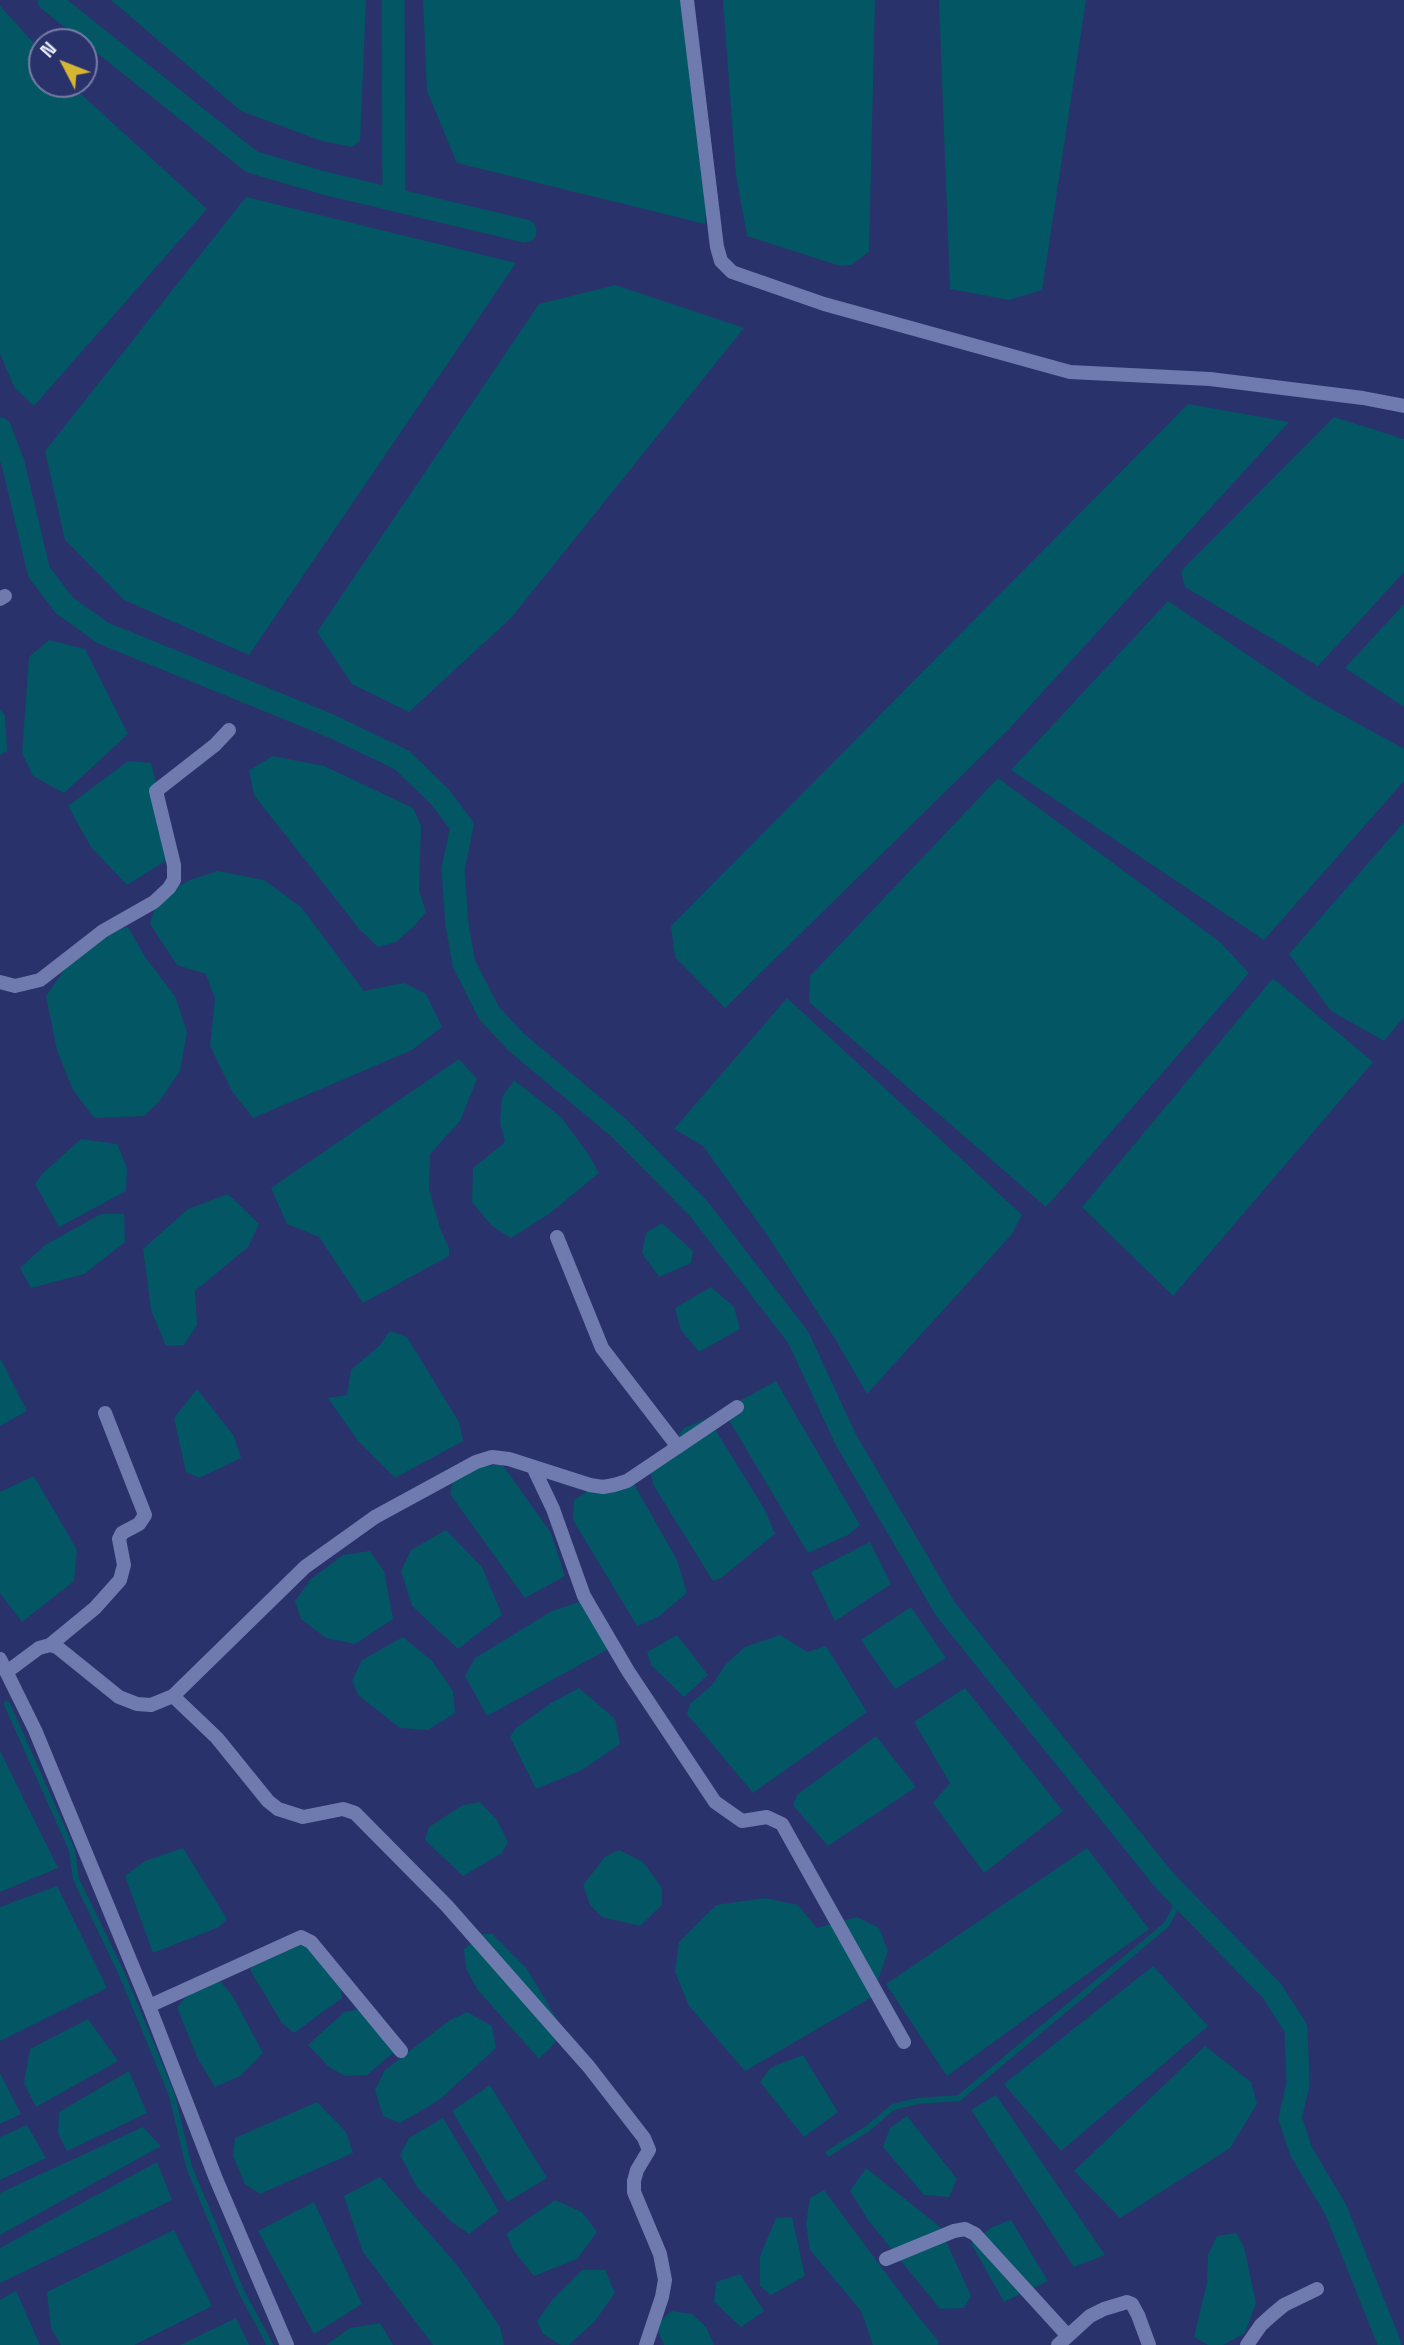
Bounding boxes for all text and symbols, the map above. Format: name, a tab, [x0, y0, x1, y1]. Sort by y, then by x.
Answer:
north arrow	[28, 28, 98, 98]
text: N	[35, 37, 62, 63]

